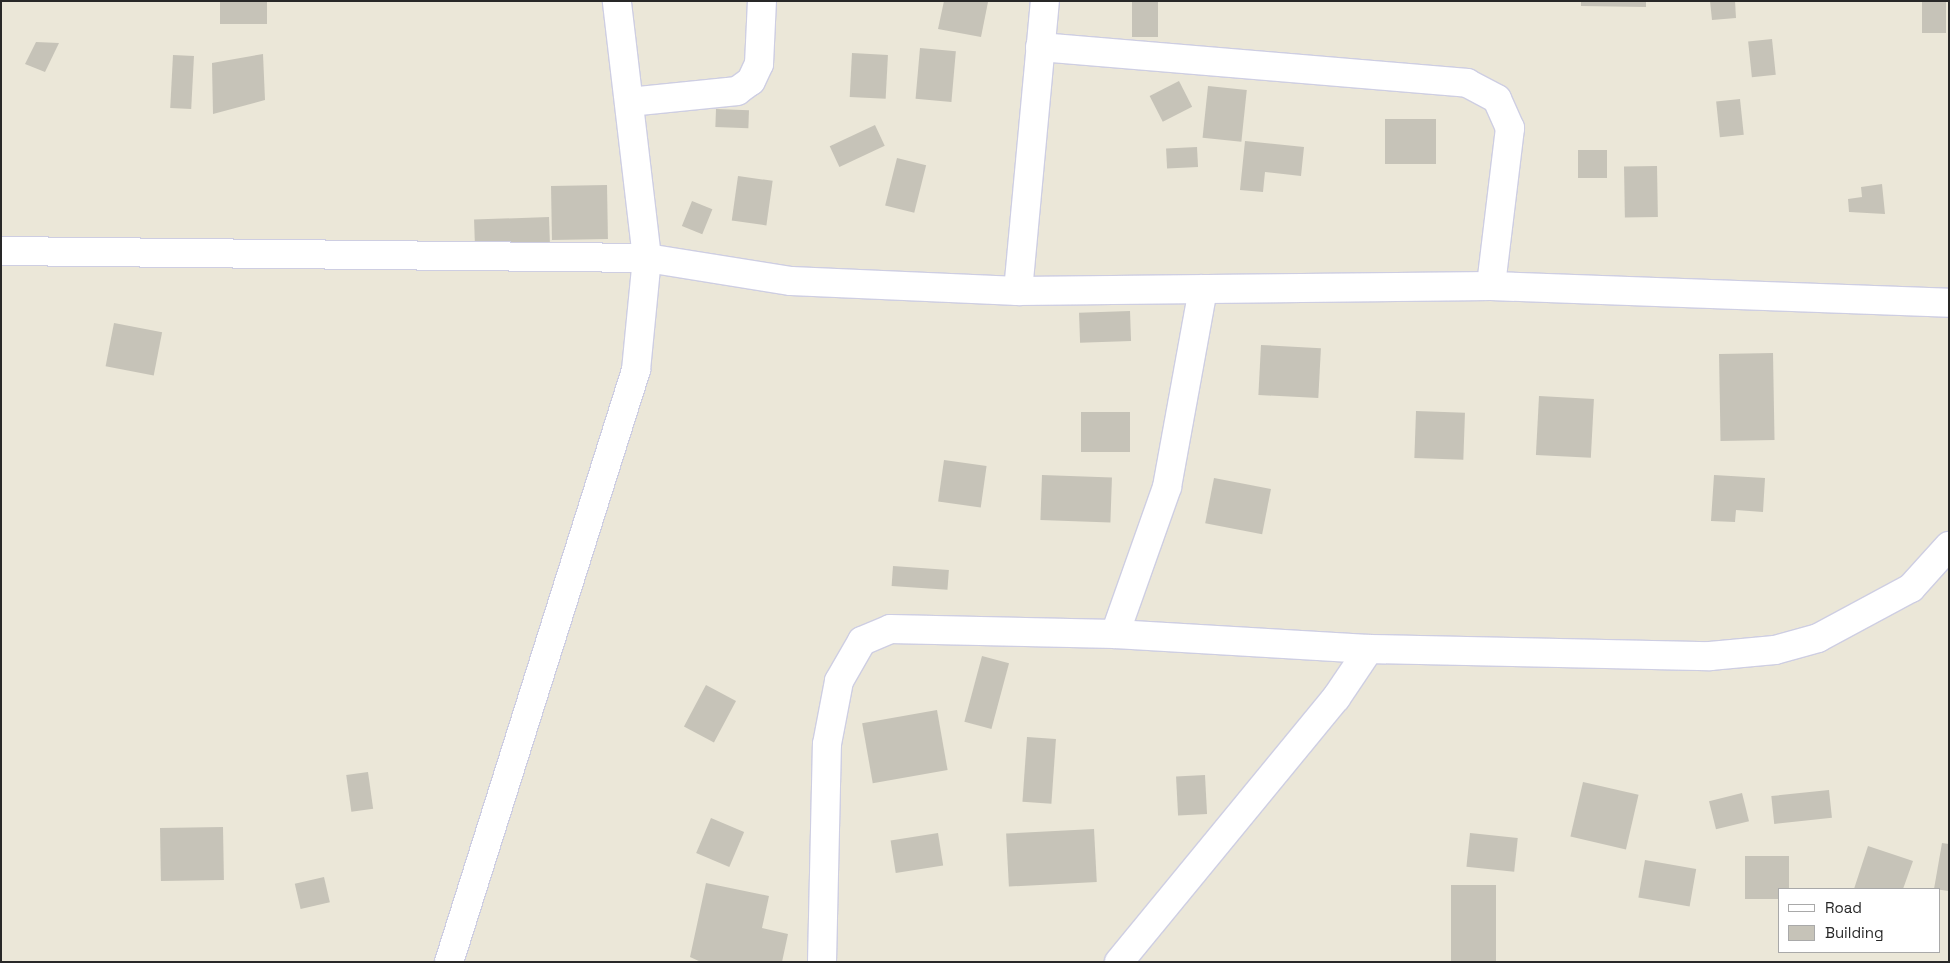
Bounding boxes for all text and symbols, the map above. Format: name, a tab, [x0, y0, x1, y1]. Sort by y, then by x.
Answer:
legend	[1778, 888, 1940, 953]
text: Road	[1825, 898, 1862, 917]
text: Building	[1825, 923, 1884, 942]

